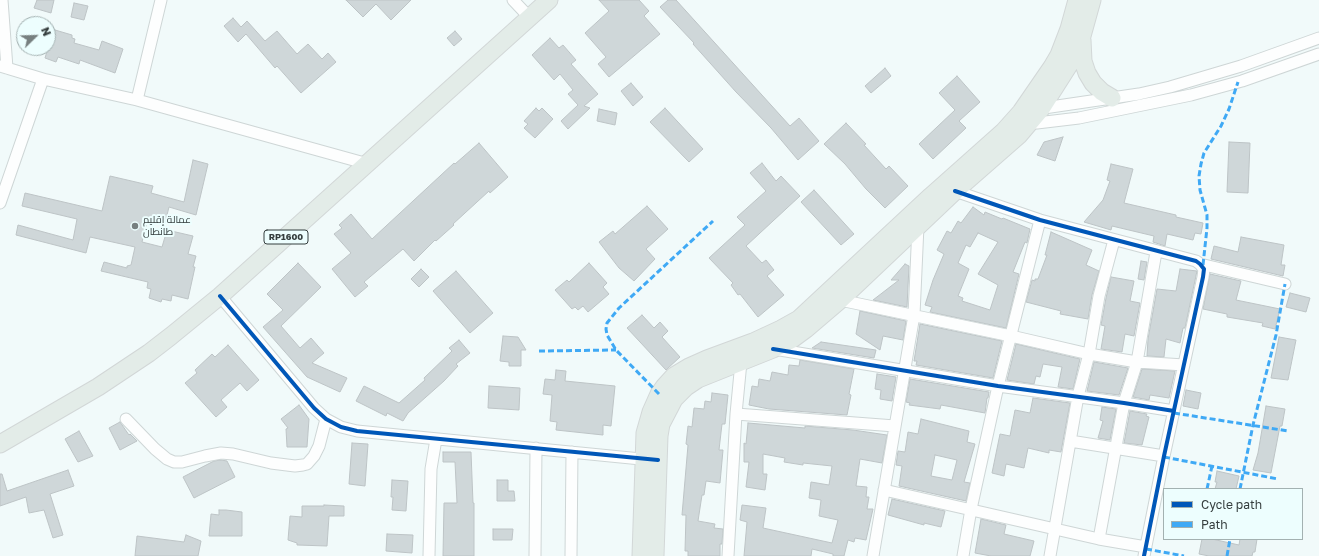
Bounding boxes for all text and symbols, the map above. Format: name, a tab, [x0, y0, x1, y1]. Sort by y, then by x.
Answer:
north arrow	[16, 16, 56, 56]
text: N	[39, 25, 54, 38]
place label: عمالة إقليم طانطان	[143, 214, 191, 238]
marker: عمالة إقليم طانطان	[130, 221, 140, 231]
road number: RP1600	[264, 230, 308, 244]
legend	[1163, 488, 1303, 540]
text: Cycle path	[1201, 497, 1262, 512]
text: Path	[1201, 517, 1228, 532]

